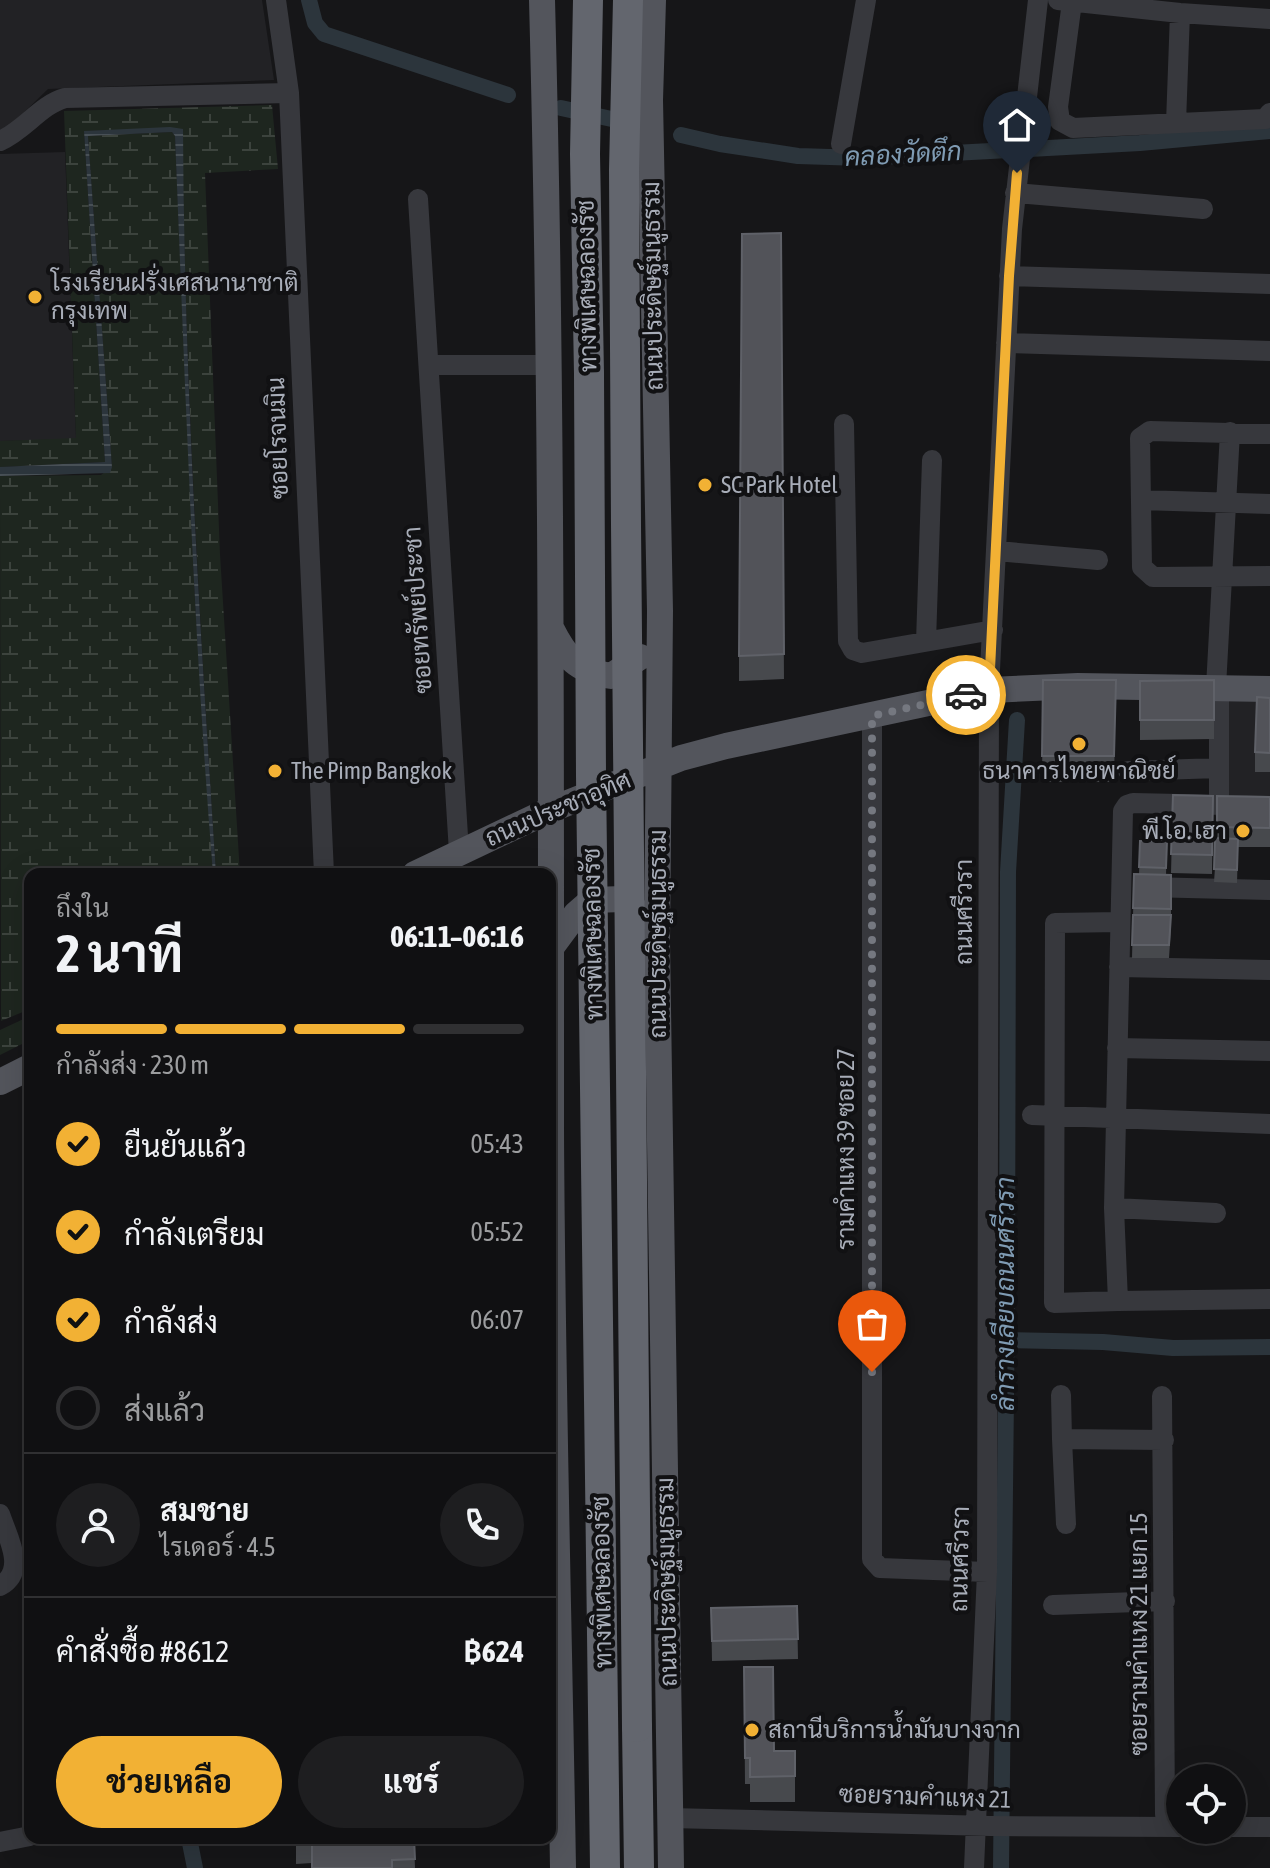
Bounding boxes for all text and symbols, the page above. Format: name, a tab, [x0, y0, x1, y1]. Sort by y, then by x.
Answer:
pin	[983, 91, 1051, 173]
icon: home	[995, 103, 1039, 147]
water label: คลองวัดตึก	[844, 135, 962, 172]
street label: ถนนประดิษฐ์มนูธรรม	[635, 181, 672, 391]
street label: ทางพิเศษฉลองรัช	[571, 200, 602, 372]
place label: โรงเรียนฝรั่งเศสนานาชาติ กรุงเทพ	[49, 263, 299, 327]
marker: โรงเรียนฝรั่งเศสนานาชาติ กรุงเทพ	[26, 288, 44, 306]
street label: ซอยโรจนมิน	[260, 377, 293, 500]
place label: SC Park Hotel	[721, 471, 838, 498]
marker: SC Park Hotel	[696, 476, 714, 494]
street label: ซอยทรัพย์ประชา	[396, 526, 437, 695]
courier	[926, 655, 1006, 735]
icon: car	[944, 673, 988, 717]
marker: ธนาคารไทยพาณิชย์	[1070, 735, 1088, 753]
place label: ธนาคารไทยพาณิชย์	[982, 755, 1176, 784]
place label: The Pimp Bangkok	[291, 757, 452, 784]
marker: The Pimp Bangkok	[266, 762, 284, 780]
street label: ถนนประชาอุทิศ	[481, 766, 636, 854]
place label: พี.โอ. เฮา	[1142, 815, 1227, 844]
marker: พี.โอ. เฮา	[1234, 822, 1252, 840]
street label: ถนนประดิษฐ์มนูธรรม	[642, 829, 675, 1039]
street label: ทางพิเศษฉลองรัช	[577, 848, 608, 1020]
street label: ถนนศรีวรา	[949, 859, 977, 965]
text: ถึงใน	[56, 893, 109, 923]
text: 06:11–06:16	[390, 919, 524, 953]
text: 2 นาที	[56, 923, 183, 983]
street label: รามคำแหง 39 ซอย 27	[832, 1048, 859, 1250]
text: กำลังส่ง · 230 m	[56, 1050, 209, 1080]
icon: check	[56, 1122, 100, 1166]
text: ยืนยันแล้ว	[124, 1129, 247, 1163]
text: 05:43	[470, 1129, 524, 1159]
water label: ลำรางเลียบถนนศรีวรา	[989, 1177, 1020, 1411]
icon: check	[56, 1210, 100, 1254]
text: กำลังเตรียม	[124, 1217, 264, 1251]
text: 05:52	[470, 1217, 524, 1247]
pin	[838, 1290, 906, 1372]
icon: check	[56, 1298, 100, 1342]
icon: bag	[850, 1302, 894, 1346]
text: กำลังส่ง	[124, 1305, 218, 1339]
text: 06:07	[470, 1305, 524, 1335]
text: ส่งแล้ว	[124, 1393, 205, 1427]
street label: ถนนประดิษฐ์มนูธรรม	[649, 1477, 686, 1687]
button: person	[56, 1483, 140, 1567]
button: phone	[440, 1483, 524, 1567]
text: สมชาย	[160, 1493, 249, 1527]
street label: ทางพิเศษฉลองรัช	[586, 1496, 617, 1668]
street label: ถนนศรีวรา	[944, 1506, 974, 1612]
street label: ซอยรามคำแหง 21 แยก 15	[1125, 1512, 1152, 1756]
text: ไรเดอร์ · 4.5	[160, 1532, 276, 1562]
text: คำสั่งซื้อ #8612	[56, 1634, 229, 1668]
text: ฿624	[464, 1634, 524, 1668]
place label: สถานีบริการน้ำมันบางจาก	[768, 1710, 1021, 1743]
marker: สถานีบริการน้ำมันบางจาก	[743, 1721, 761, 1739]
button: ช่วยเหลือ	[56, 1736, 282, 1828]
button: แชร์	[298, 1736, 524, 1828]
map controls	[1166, 1764, 1246, 1844]
button: locate	[1166, 1764, 1246, 1844]
street label: ซอยรามคำแหง 21	[838, 1780, 1012, 1813]

